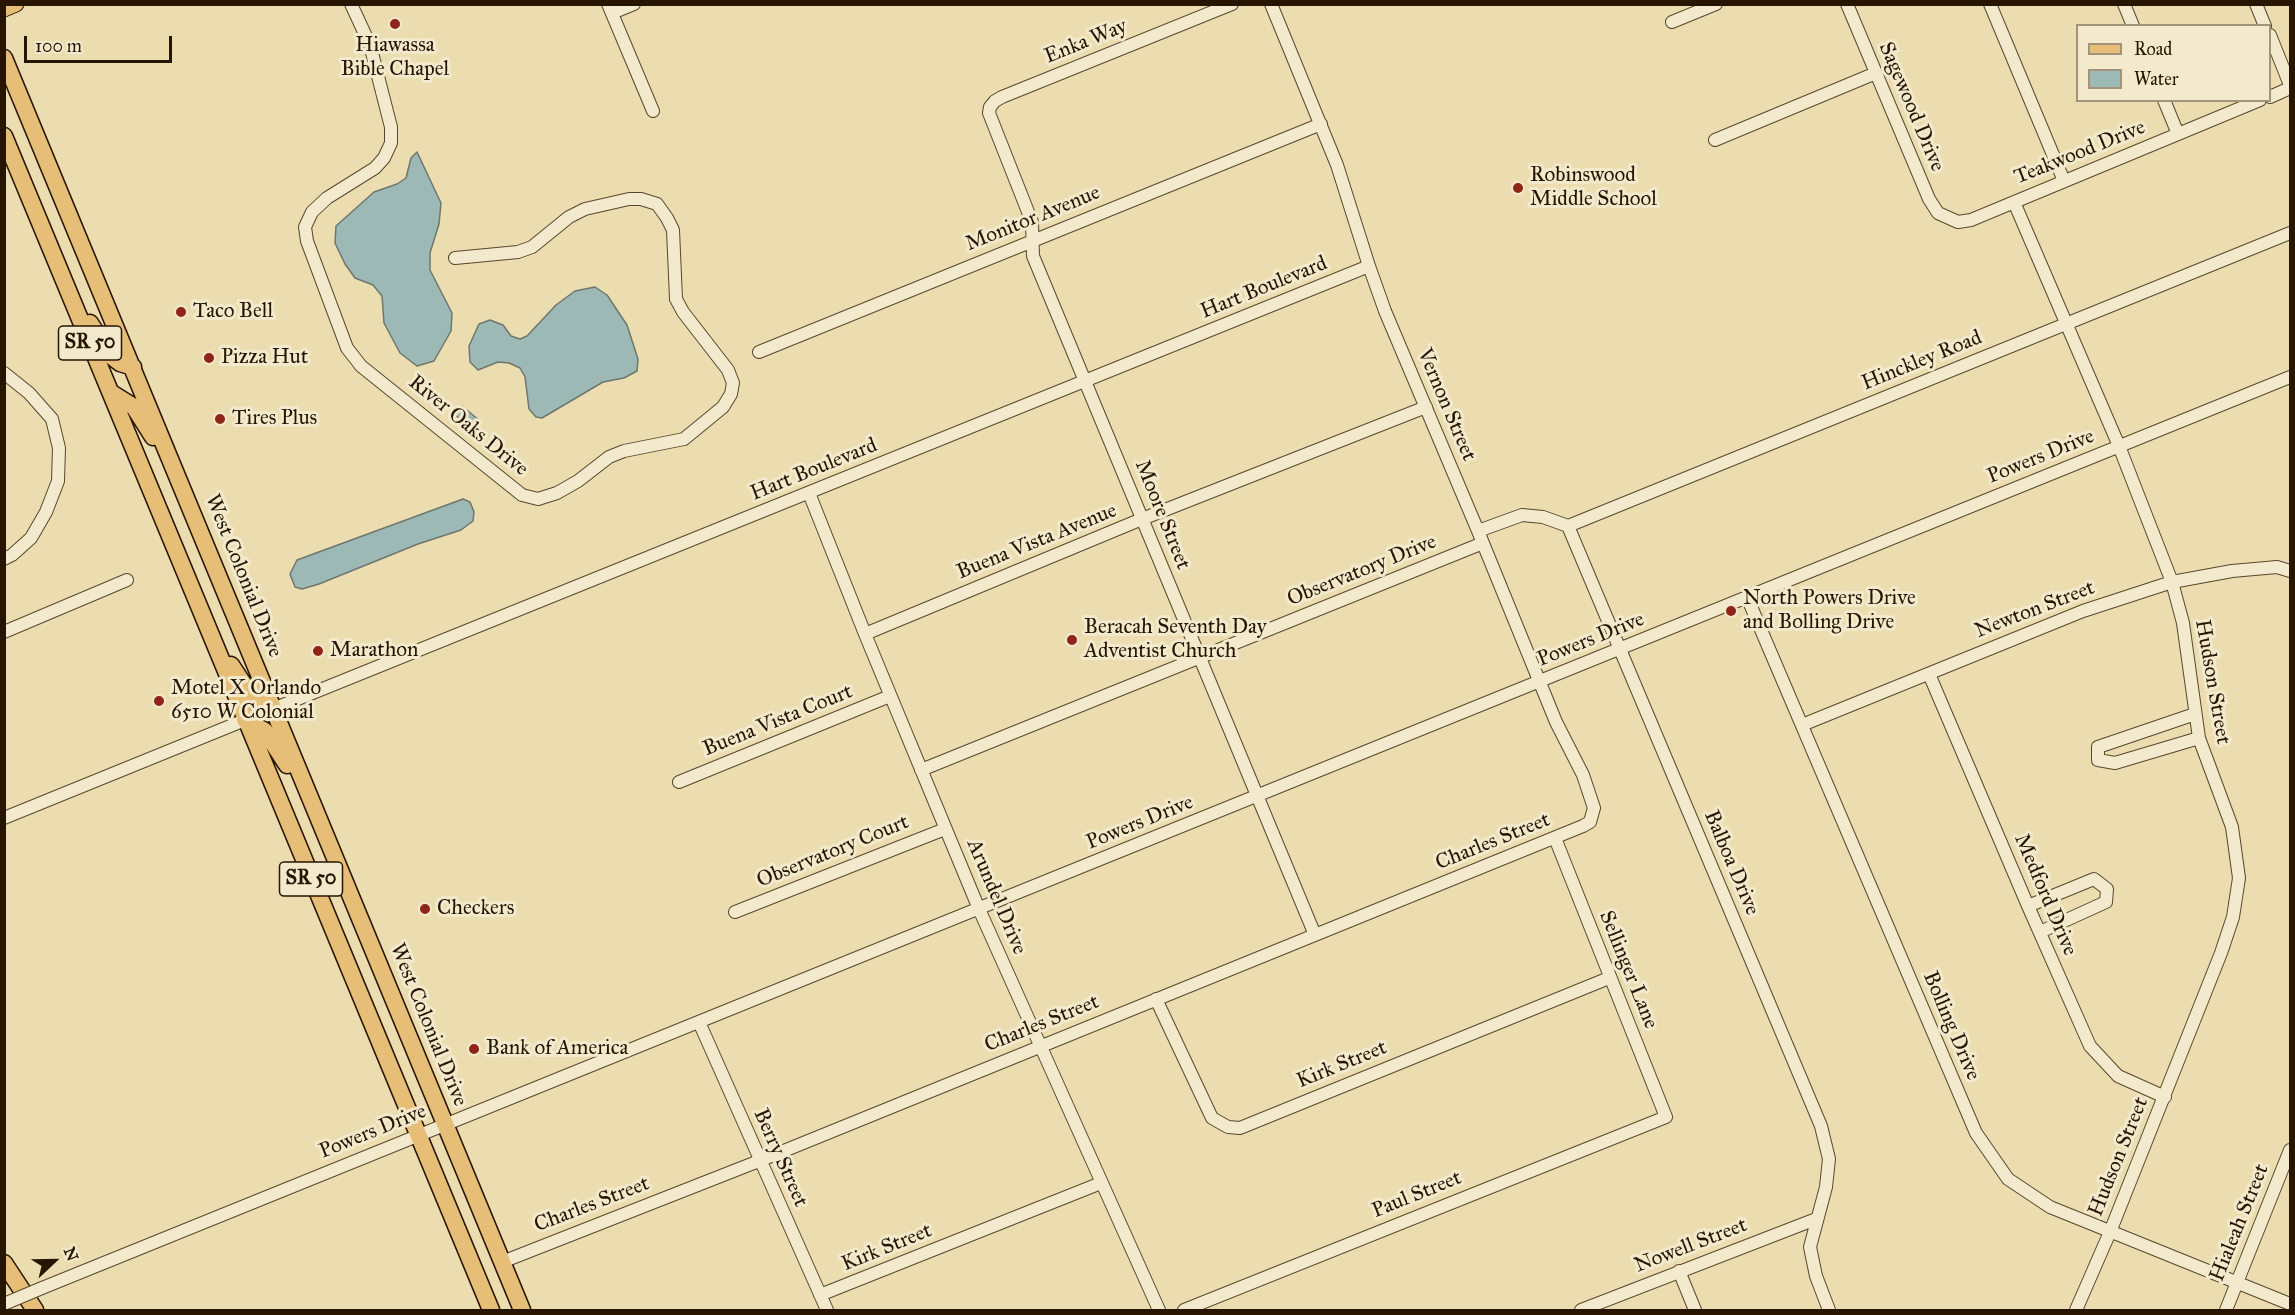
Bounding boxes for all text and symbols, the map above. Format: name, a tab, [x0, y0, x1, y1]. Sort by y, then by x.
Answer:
street label: Enka Way	[1041, 14, 1131, 70]
marker: Hiawassa Bible Chapel	[388, 17, 402, 31]
scale bar	[27, 24, 176, 62]
legend	[2076, 24, 2271, 102]
place label: Hiawassa Bible Chapel	[341, 33, 449, 83]
text: 100 m	[35, 35, 82, 57]
street label: Sagewood Drive	[1872, 38, 1950, 176]
text: Road	[2134, 38, 2172, 60]
text: Water	[2134, 68, 2178, 90]
street label: Teakwood Drive	[2011, 115, 2149, 191]
place label: Robinswood Middle School	[1530, 163, 1657, 213]
street label: Monitor Avenue	[962, 181, 1104, 257]
marker: Robinswood Middle School	[1511, 181, 1525, 195]
street label: Hart Boulevard	[1197, 251, 1331, 325]
place label: Taco Bell	[193, 299, 273, 325]
marker: Taco Bell	[174, 305, 188, 319]
street label: Hinckley Road	[1858, 325, 1986, 397]
road number: SR 50	[58, 326, 122, 360]
place label: Pizza Hut	[221, 345, 308, 371]
street label: Vernon Street	[1411, 345, 1481, 465]
marker: Pizza Hut	[202, 351, 216, 365]
street label: River Oaks Drive	[403, 370, 533, 482]
place label: Tires Plus	[232, 406, 317, 432]
marker: Tires Plus	[213, 412, 227, 426]
street label: Powers Drive	[1984, 424, 2098, 490]
street label: Hart Boulevard	[747, 433, 881, 507]
street label: Moore Street	[1129, 457, 1195, 573]
street label: West Colonial Drive	[199, 491, 287, 661]
street label: Buena Vista Avenue	[953, 498, 1121, 586]
street label: Observatory Drive	[1284, 530, 1440, 612]
street label: Newton Street	[1972, 576, 2098, 644]
place label: North Powers Drive and Bolling Drive	[1743, 586, 1916, 636]
marker: North Powers Drive and Bolling Drive	[1724, 604, 1738, 618]
street label: Powers Drive	[1534, 607, 1648, 673]
place label: Beracah Seventh Day Adventist Church	[1084, 615, 1267, 665]
street label: Hudson Street	[2189, 618, 2235, 746]
marker: Beracah Seventh Day Adventist Church	[1065, 633, 1079, 647]
place label: Marathon	[330, 638, 418, 664]
marker: Marathon	[311, 644, 325, 658]
place label: Motel X Orlando 6510 W Colonial	[171, 676, 321, 726]
street label: Buena Vista Court	[700, 680, 856, 762]
marker: Motel X Orlando 6510 W Colonial	[152, 694, 166, 708]
street label: Powers Drive	[1083, 790, 1197, 856]
street label: Balboa Drive	[1698, 807, 1764, 919]
street label: Charles Street	[1432, 808, 1554, 876]
street label: Observatory Court	[753, 810, 913, 894]
street label: Medford Drive	[2008, 830, 2082, 960]
street label: Arundel Drive	[960, 836, 1032, 958]
road number: SR 50	[280, 862, 342, 896]
place label: Checkers	[437, 896, 514, 922]
marker: Checkers	[418, 902, 432, 916]
street label: Sellinger Lane	[1593, 907, 1663, 1033]
street label: West Colonial Drive	[384, 940, 472, 1110]
street label: Bolling Drive	[1917, 968, 1985, 1084]
street label: Charles Street	[981, 990, 1103, 1058]
place label: Bank of America	[486, 1036, 628, 1062]
street label: Kirk Street	[1293, 1036, 1391, 1094]
marker: Bank of America	[467, 1042, 481, 1056]
street label: Hudson Street	[2084, 1094, 2154, 1220]
street label: Powers Drive	[316, 1099, 430, 1165]
street label: Berry Street	[747, 1105, 813, 1211]
street label: Hialeah Street	[2205, 1161, 2275, 1285]
street label: Paul Street	[1369, 1166, 1465, 1224]
street label: Charles Street	[531, 1171, 653, 1239]
street label: Nowell Street	[1631, 1213, 1751, 1279]
street label: Kirk Street	[838, 1219, 936, 1277]
north arrow	[24, 1231, 84, 1291]
text: N	[60, 1244, 83, 1264]

